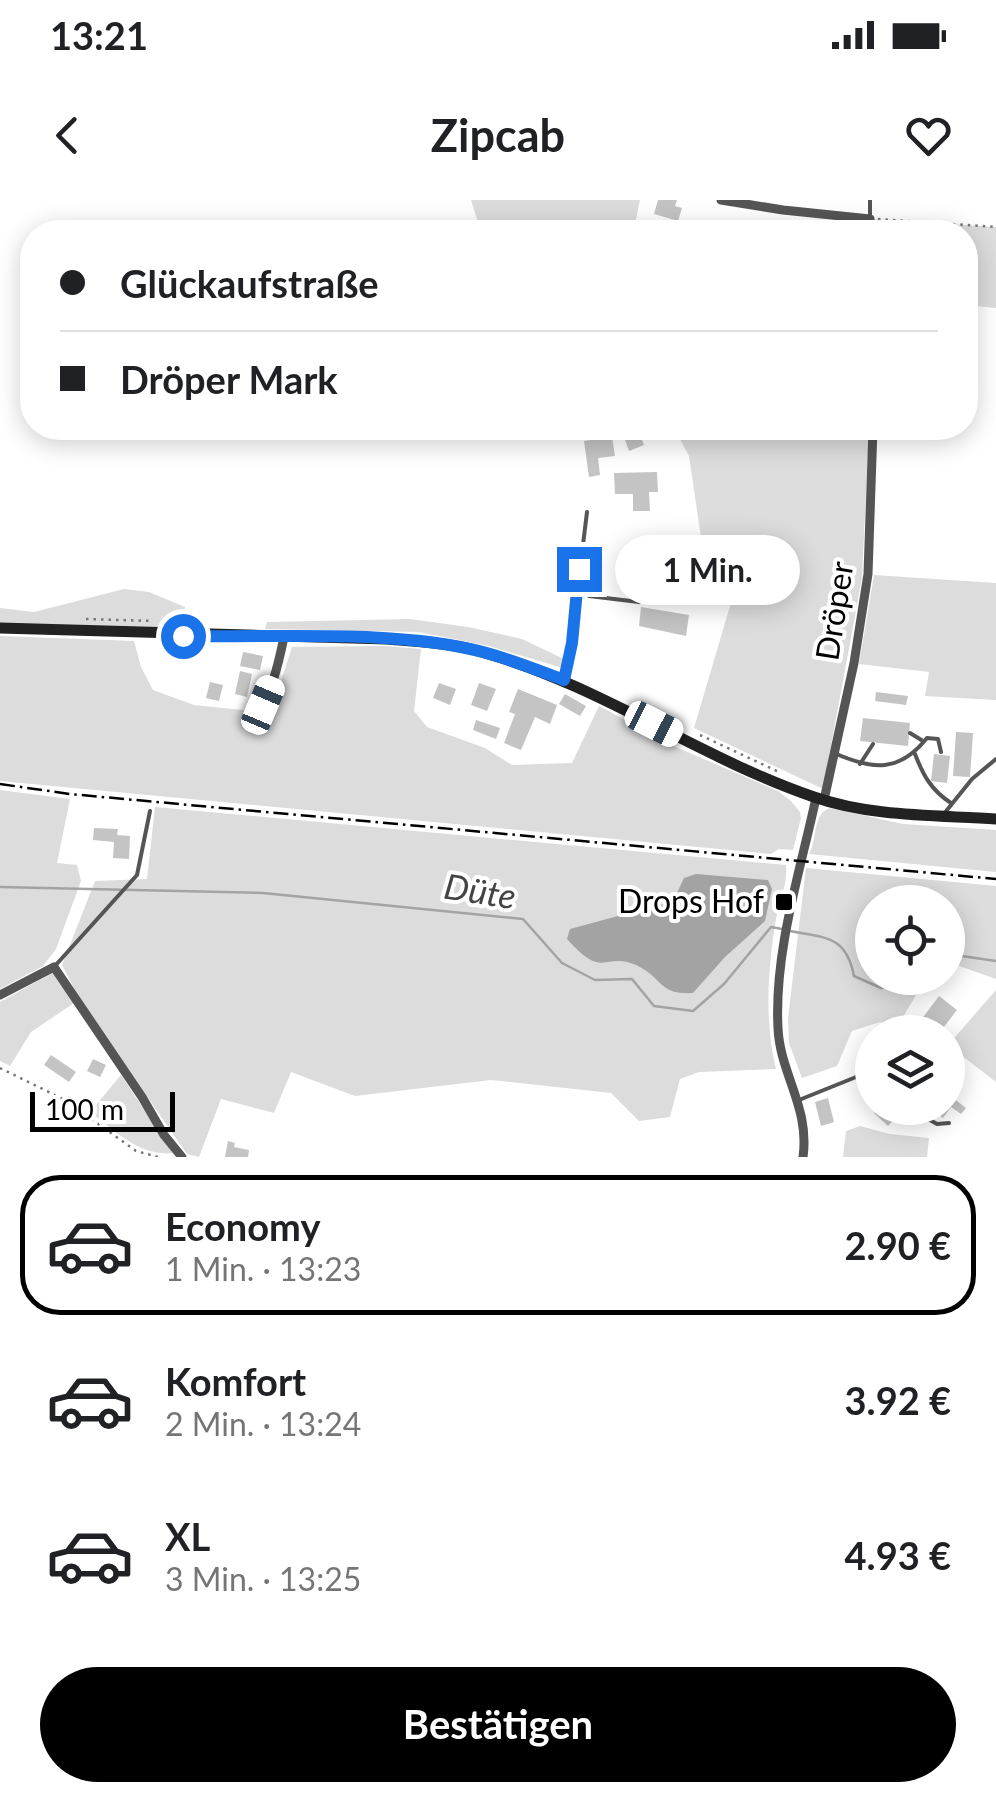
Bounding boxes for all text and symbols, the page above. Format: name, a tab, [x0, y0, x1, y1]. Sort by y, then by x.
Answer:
text: 13:21	[50, 12, 148, 58]
icon: back	[40, 108, 95, 163]
text: Zipcab	[431, 108, 565, 162]
icon: heart	[901, 108, 956, 163]
text: Glückaufstraße	[120, 260, 379, 306]
text: Dröper Mark	[120, 356, 338, 402]
callout: 1 Min.	[614, 534, 799, 604]
route end	[557, 547, 602, 592]
text: 1 Min.	[662, 550, 753, 589]
street label: Dröper	[806, 558, 861, 663]
route start	[161, 614, 206, 659]
car	[237, 672, 289, 738]
car	[620, 697, 688, 751]
water label: Düte	[442, 864, 519, 916]
place label: Drops Hof	[618, 881, 764, 920]
map controls	[855, 885, 965, 1125]
button: locate	[855, 885, 965, 995]
marker: Drops Hof	[773, 891, 795, 913]
button: layers	[855, 1015, 965, 1125]
scale bar	[30, 1087, 175, 1131]
text: 100 m	[45, 1092, 124, 1126]
icon: car	[45, 1200, 135, 1290]
text: Economy	[165, 1203, 320, 1249]
text: 2.90 €	[845, 1222, 951, 1268]
text: 1 Min. · 13:23	[165, 1249, 361, 1288]
icon: car	[45, 1355, 135, 1445]
text: Komfort	[165, 1358, 306, 1404]
text: 3.92 €	[845, 1377, 951, 1423]
text: 2 Min. · 13:24	[165, 1404, 361, 1443]
icon: car	[45, 1510, 135, 1600]
text: XL	[165, 1513, 210, 1559]
text: 4.93 €	[845, 1532, 951, 1578]
text: 3 Min. · 13:25	[165, 1559, 361, 1598]
button: Bestätigen	[40, 1667, 956, 1782]

